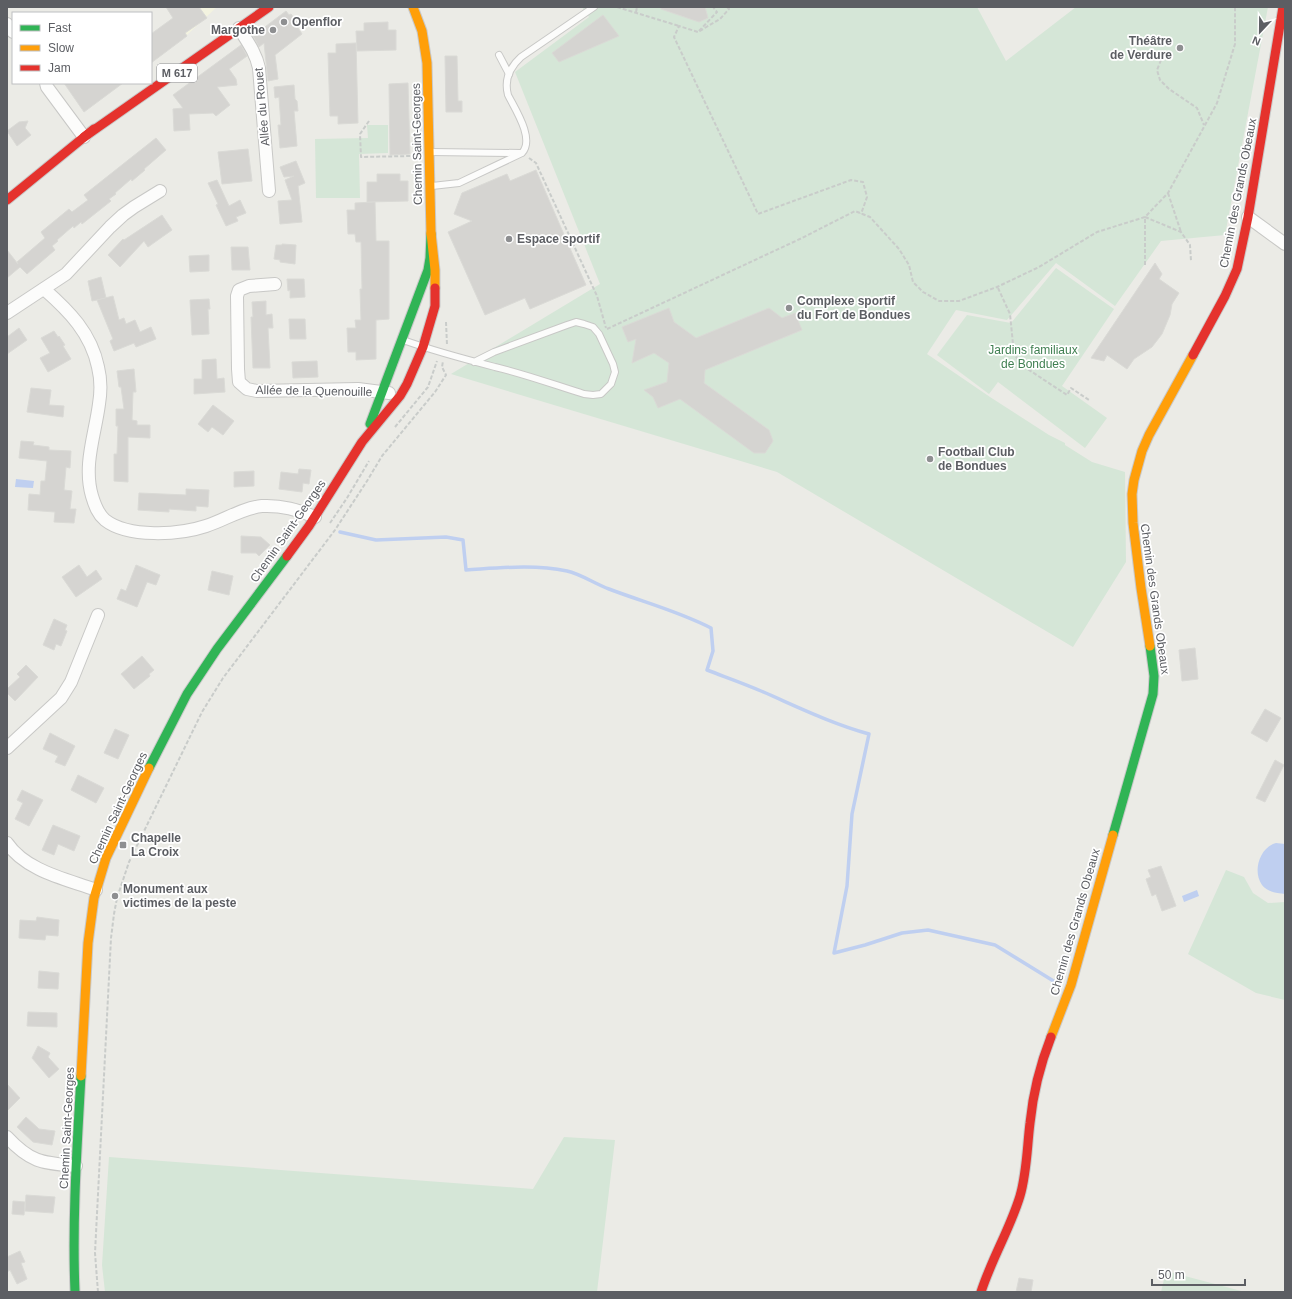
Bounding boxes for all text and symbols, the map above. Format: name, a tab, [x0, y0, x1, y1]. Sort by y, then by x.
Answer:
legend	[12, 12, 152, 84]
north arrow	[1240, 12, 1280, 52]
place label: Openflor	[292, 15, 342, 29]
marker: Openflor	[279, 17, 289, 27]
text: Fast	[48, 21, 72, 35]
place label: Margothe	[211, 23, 265, 37]
marker: Margothe	[268, 25, 278, 35]
place label: Théâtre de Verdure	[1110, 34, 1172, 62]
text: N	[1250, 34, 1262, 48]
text: Slow	[48, 41, 74, 55]
marker: Théâtre de Verdure	[1175, 43, 1185, 53]
text: Jam	[48, 61, 71, 75]
road number: M 617	[157, 64, 197, 82]
street label: Allée du Rouet	[252, 67, 272, 147]
street label: Chemin Saint-Georges	[409, 83, 425, 205]
street label: Chemin des Grands Obeaux	[1217, 117, 1259, 269]
place label: Espace sportif	[517, 232, 601, 246]
marker: Espace sportif	[504, 234, 514, 244]
place label: Complexe sportif du Fort de Bondues	[797, 294, 911, 322]
marker: Complexe sportif du Fort de Bondues	[784, 303, 794, 313]
park label: Jardins familiaux de Bondues	[988, 343, 1078, 371]
street label: Allée de la Quenouille	[256, 383, 373, 399]
place label: Football Club de Bondues	[938, 445, 1015, 473]
marker: Football Club de Bondues	[925, 454, 935, 464]
street label: Chemin Saint-Georges	[247, 477, 329, 585]
street label: Chemin des Grands Obeaux	[1137, 523, 1173, 675]
street label: Chemin Saint-Georges	[86, 750, 150, 866]
place label: Chapelle La Croix	[131, 831, 181, 859]
marker: Chapelle La Croix	[118, 840, 128, 850]
street label: Chemin des Grands Obeaux	[1047, 847, 1103, 997]
place label: Monument aux victimes de la peste	[123, 882, 237, 910]
marker: Monument aux victimes de la peste	[110, 891, 120, 901]
street label: Chemin Saint-Georges	[57, 1067, 77, 1189]
scale bar	[1152, 1261, 1245, 1287]
text: 50 m	[1158, 1268, 1185, 1282]

